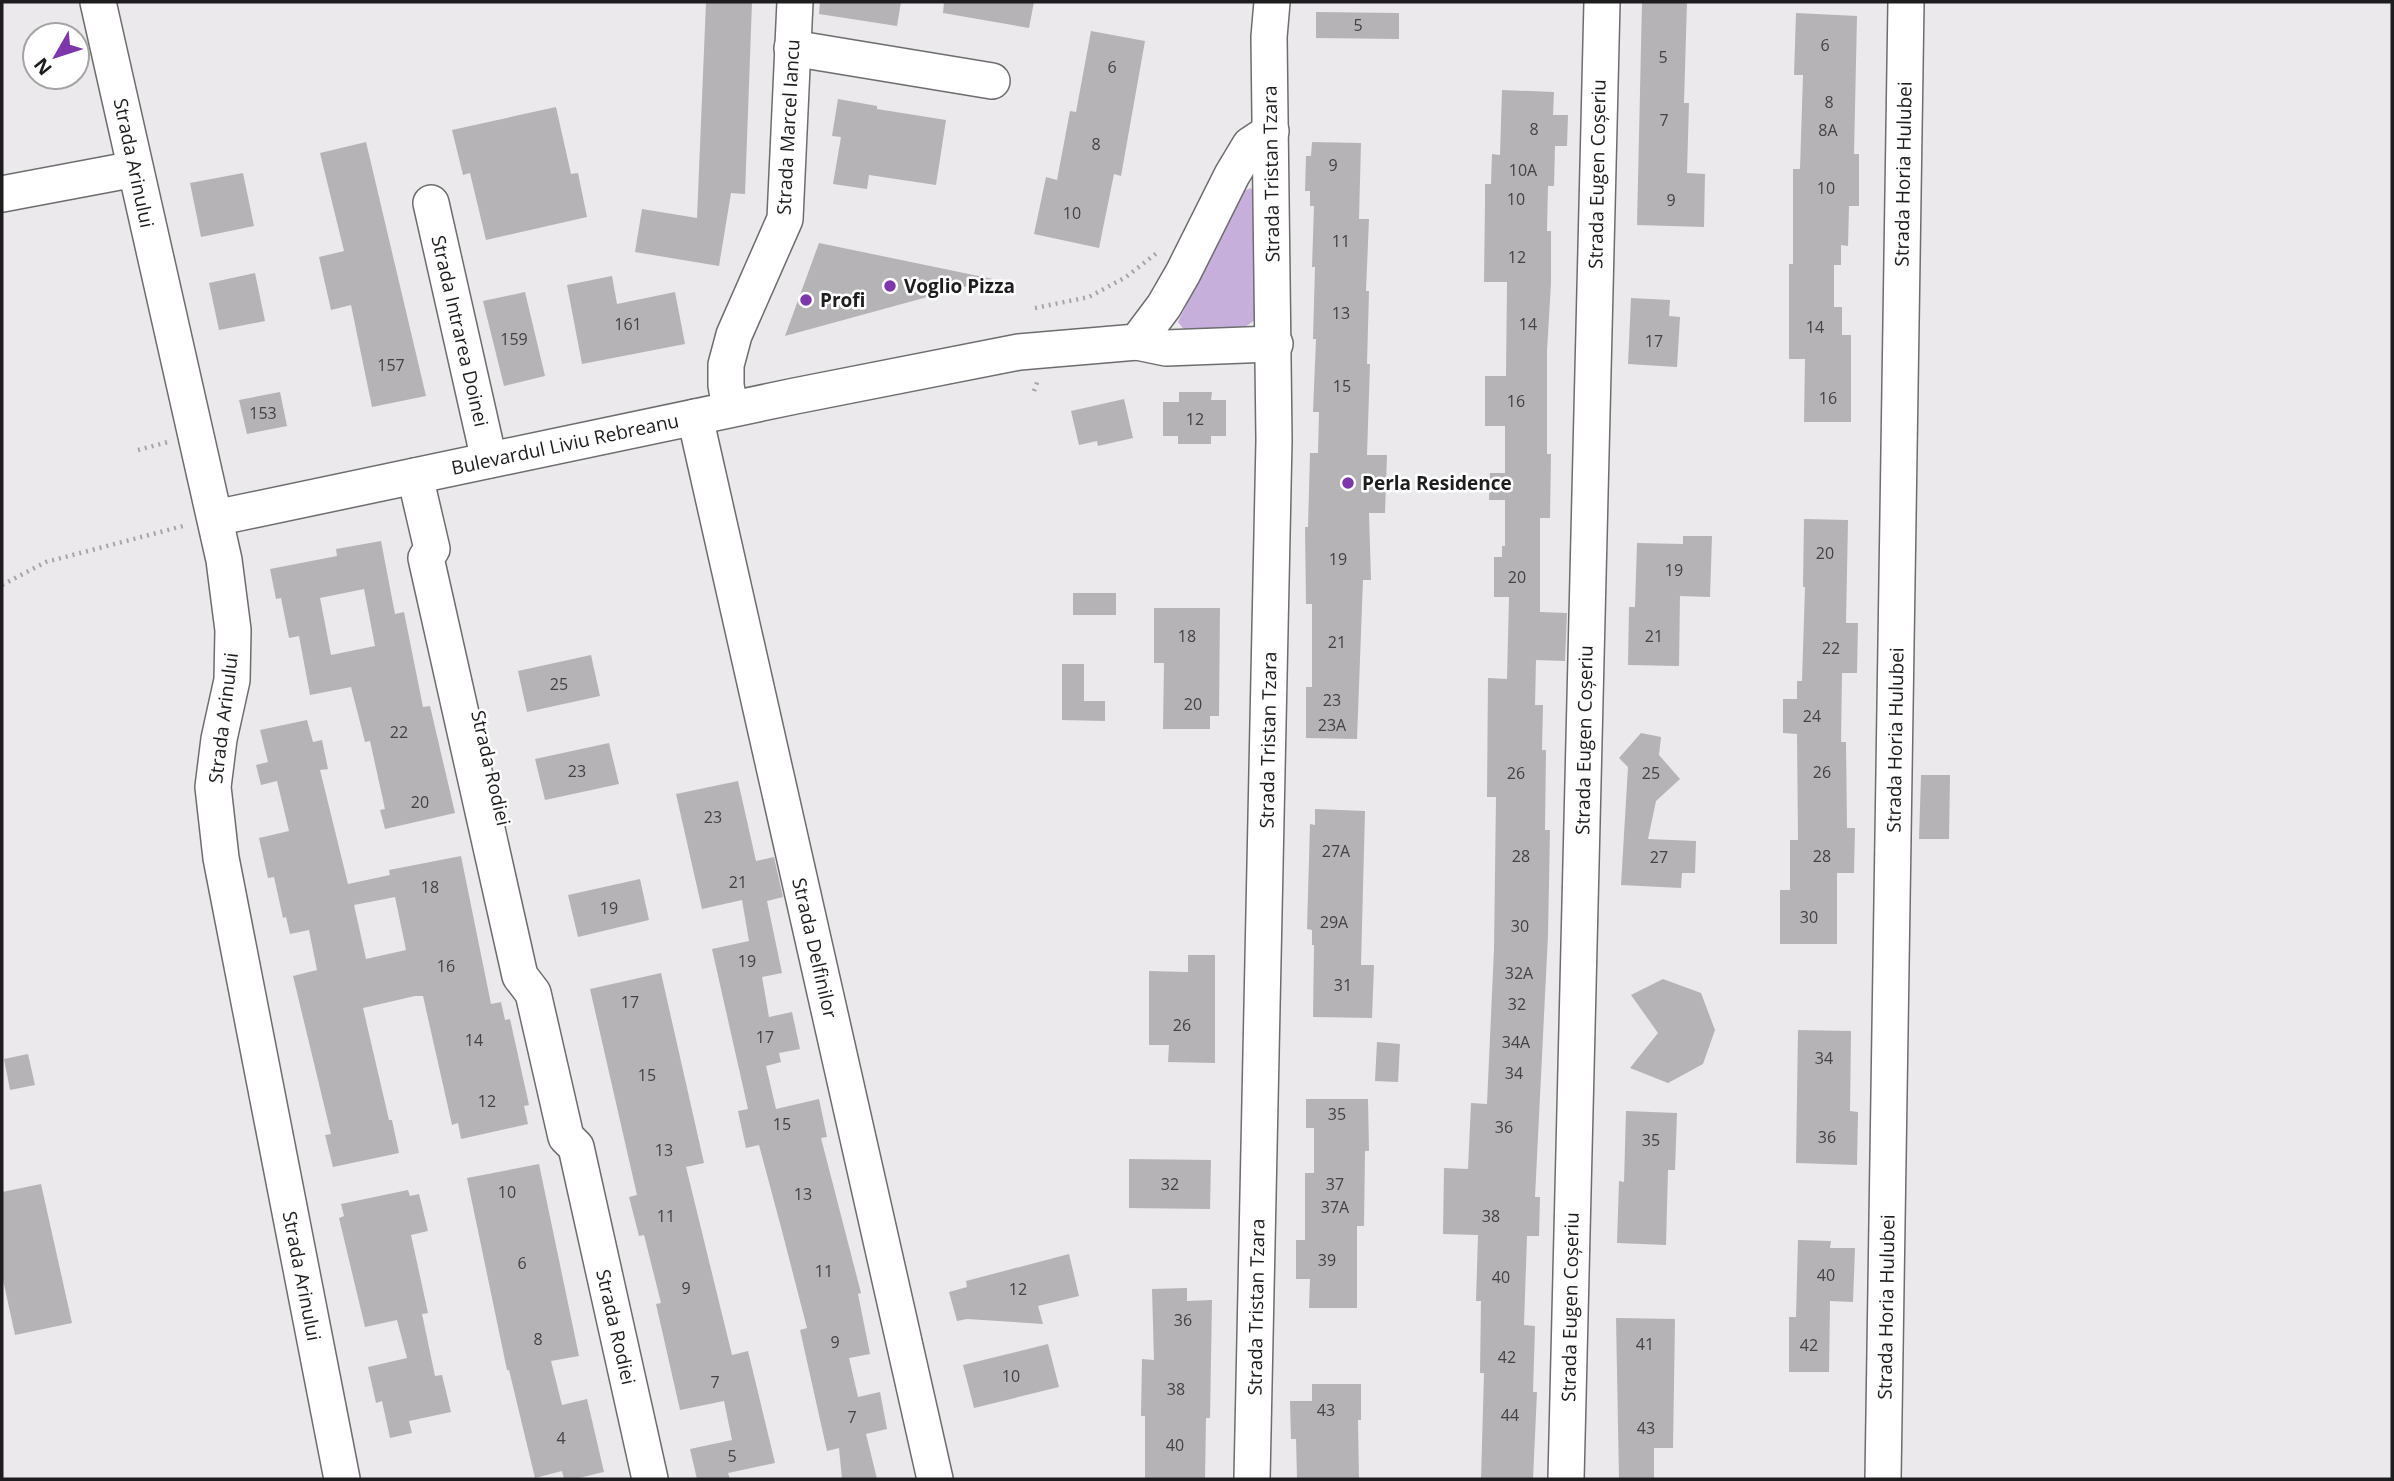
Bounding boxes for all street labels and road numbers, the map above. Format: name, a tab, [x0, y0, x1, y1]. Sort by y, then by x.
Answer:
street label: Strada Marcel Iancu	[770, 39, 806, 215]
street label: Strada Eugen Coșeriu	[1582, 79, 1612, 269]
street label: Strada Horia Hulubei	[1888, 81, 1918, 267]
street label: Strada Tristan Tzara	[1256, 85, 1286, 263]
street label: Strada Arinului	[108, 96, 160, 230]
street label: Strada Intrarea Doinei	[425, 233, 495, 429]
street label: Bulevardul Liviu Rebreanu	[449, 407, 681, 481]
street label: Strada Eugen Coșeriu	[1569, 645, 1599, 835]
street label: Strada Horia Hulubei	[1880, 647, 1910, 833]
street label: Strada Arinului	[202, 651, 244, 785]
street label: Strada Tristan Tzara	[1253, 651, 1283, 829]
street label: Strada Rodiei	[465, 708, 517, 828]
street label: Strada Delfinilor	[786, 875, 844, 1021]
street label: Strada Arinului	[277, 1209, 327, 1343]
street label: Strada Eugen Coșeriu	[1555, 1212, 1585, 1402]
street label: Strada Horia Hulubei	[1871, 1214, 1901, 1400]
street label: Strada Tristan Tzara	[1241, 1218, 1271, 1396]
street label: Strada Rodiei	[590, 1267, 642, 1387]

